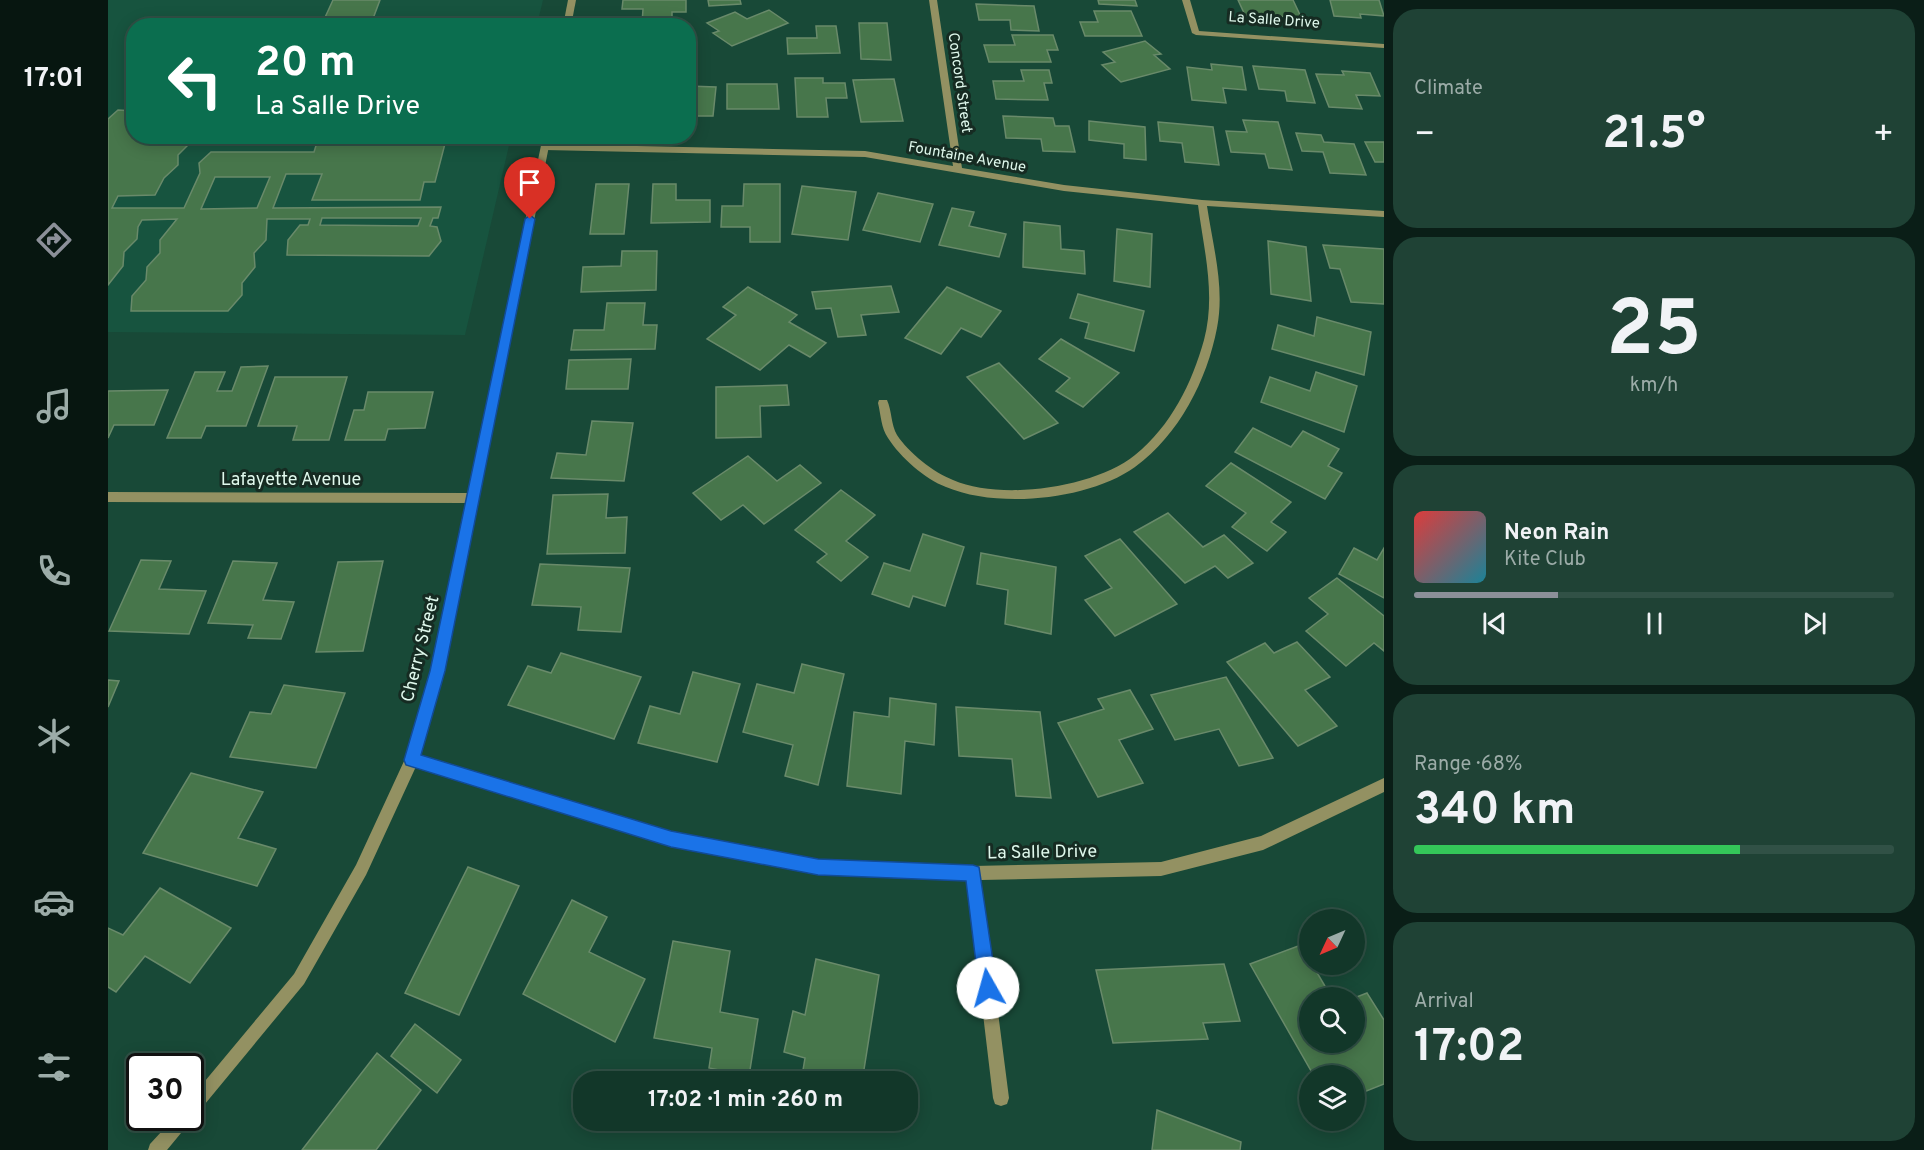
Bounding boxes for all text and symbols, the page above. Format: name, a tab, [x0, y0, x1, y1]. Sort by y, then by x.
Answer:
street label: La Salle Drive	[1228, 8, 1320, 34]
street label: Concord Street	[943, 31, 975, 135]
text: 20 m	[255, 38, 356, 91]
icon: left	[156, 42, 234, 120]
text: 17:01	[24, 62, 84, 96]
text: Climate	[1414, 76, 1483, 102]
text: La Salle Drive	[255, 90, 420, 124]
text: 21.5°	[1603, 107, 1705, 164]
text: −	[1414, 115, 1435, 157]
text: +	[1873, 115, 1894, 157]
street label: Fountaine Avenue	[907, 138, 1027, 178]
pin	[504, 157, 555, 219]
icon: arrive	[513, 166, 546, 199]
icon: directions	[33, 219, 75, 261]
text: 25	[1606, 284, 1702, 383]
text: km/h	[1630, 373, 1678, 399]
icon: music	[33, 385, 75, 427]
street label: Lafayette Avenue	[221, 469, 361, 492]
text: Neon Rain	[1504, 520, 1609, 547]
text: Kite Club	[1504, 547, 1586, 573]
icon: phone	[33, 550, 75, 592]
street label: Cherry Street	[397, 593, 445, 705]
icon: previous	[1478, 607, 1511, 640]
icon: pause	[1638, 607, 1671, 640]
icon: next	[1798, 607, 1831, 640]
icon: climate	[33, 715, 75, 757]
text: Range · 68%	[1414, 752, 1522, 778]
text: 340 km	[1414, 783, 1575, 840]
street label: La Salle Drive	[987, 841, 1097, 865]
icon: car	[33, 881, 75, 923]
north arrow	[1299, 909, 1365, 975]
map controls	[1299, 909, 1365, 1131]
position arrow	[956, 956, 1020, 1020]
button: search	[1299, 987, 1365, 1053]
text: Arrival	[1414, 989, 1474, 1015]
text: 17:02	[1414, 1020, 1524, 1077]
icon: filters	[33, 1046, 75, 1088]
speed limit sign: 30	[126, 1053, 204, 1131]
button: layers	[1299, 1065, 1365, 1131]
text: 17:02 · 1 min · 260 m	[648, 1087, 843, 1114]

